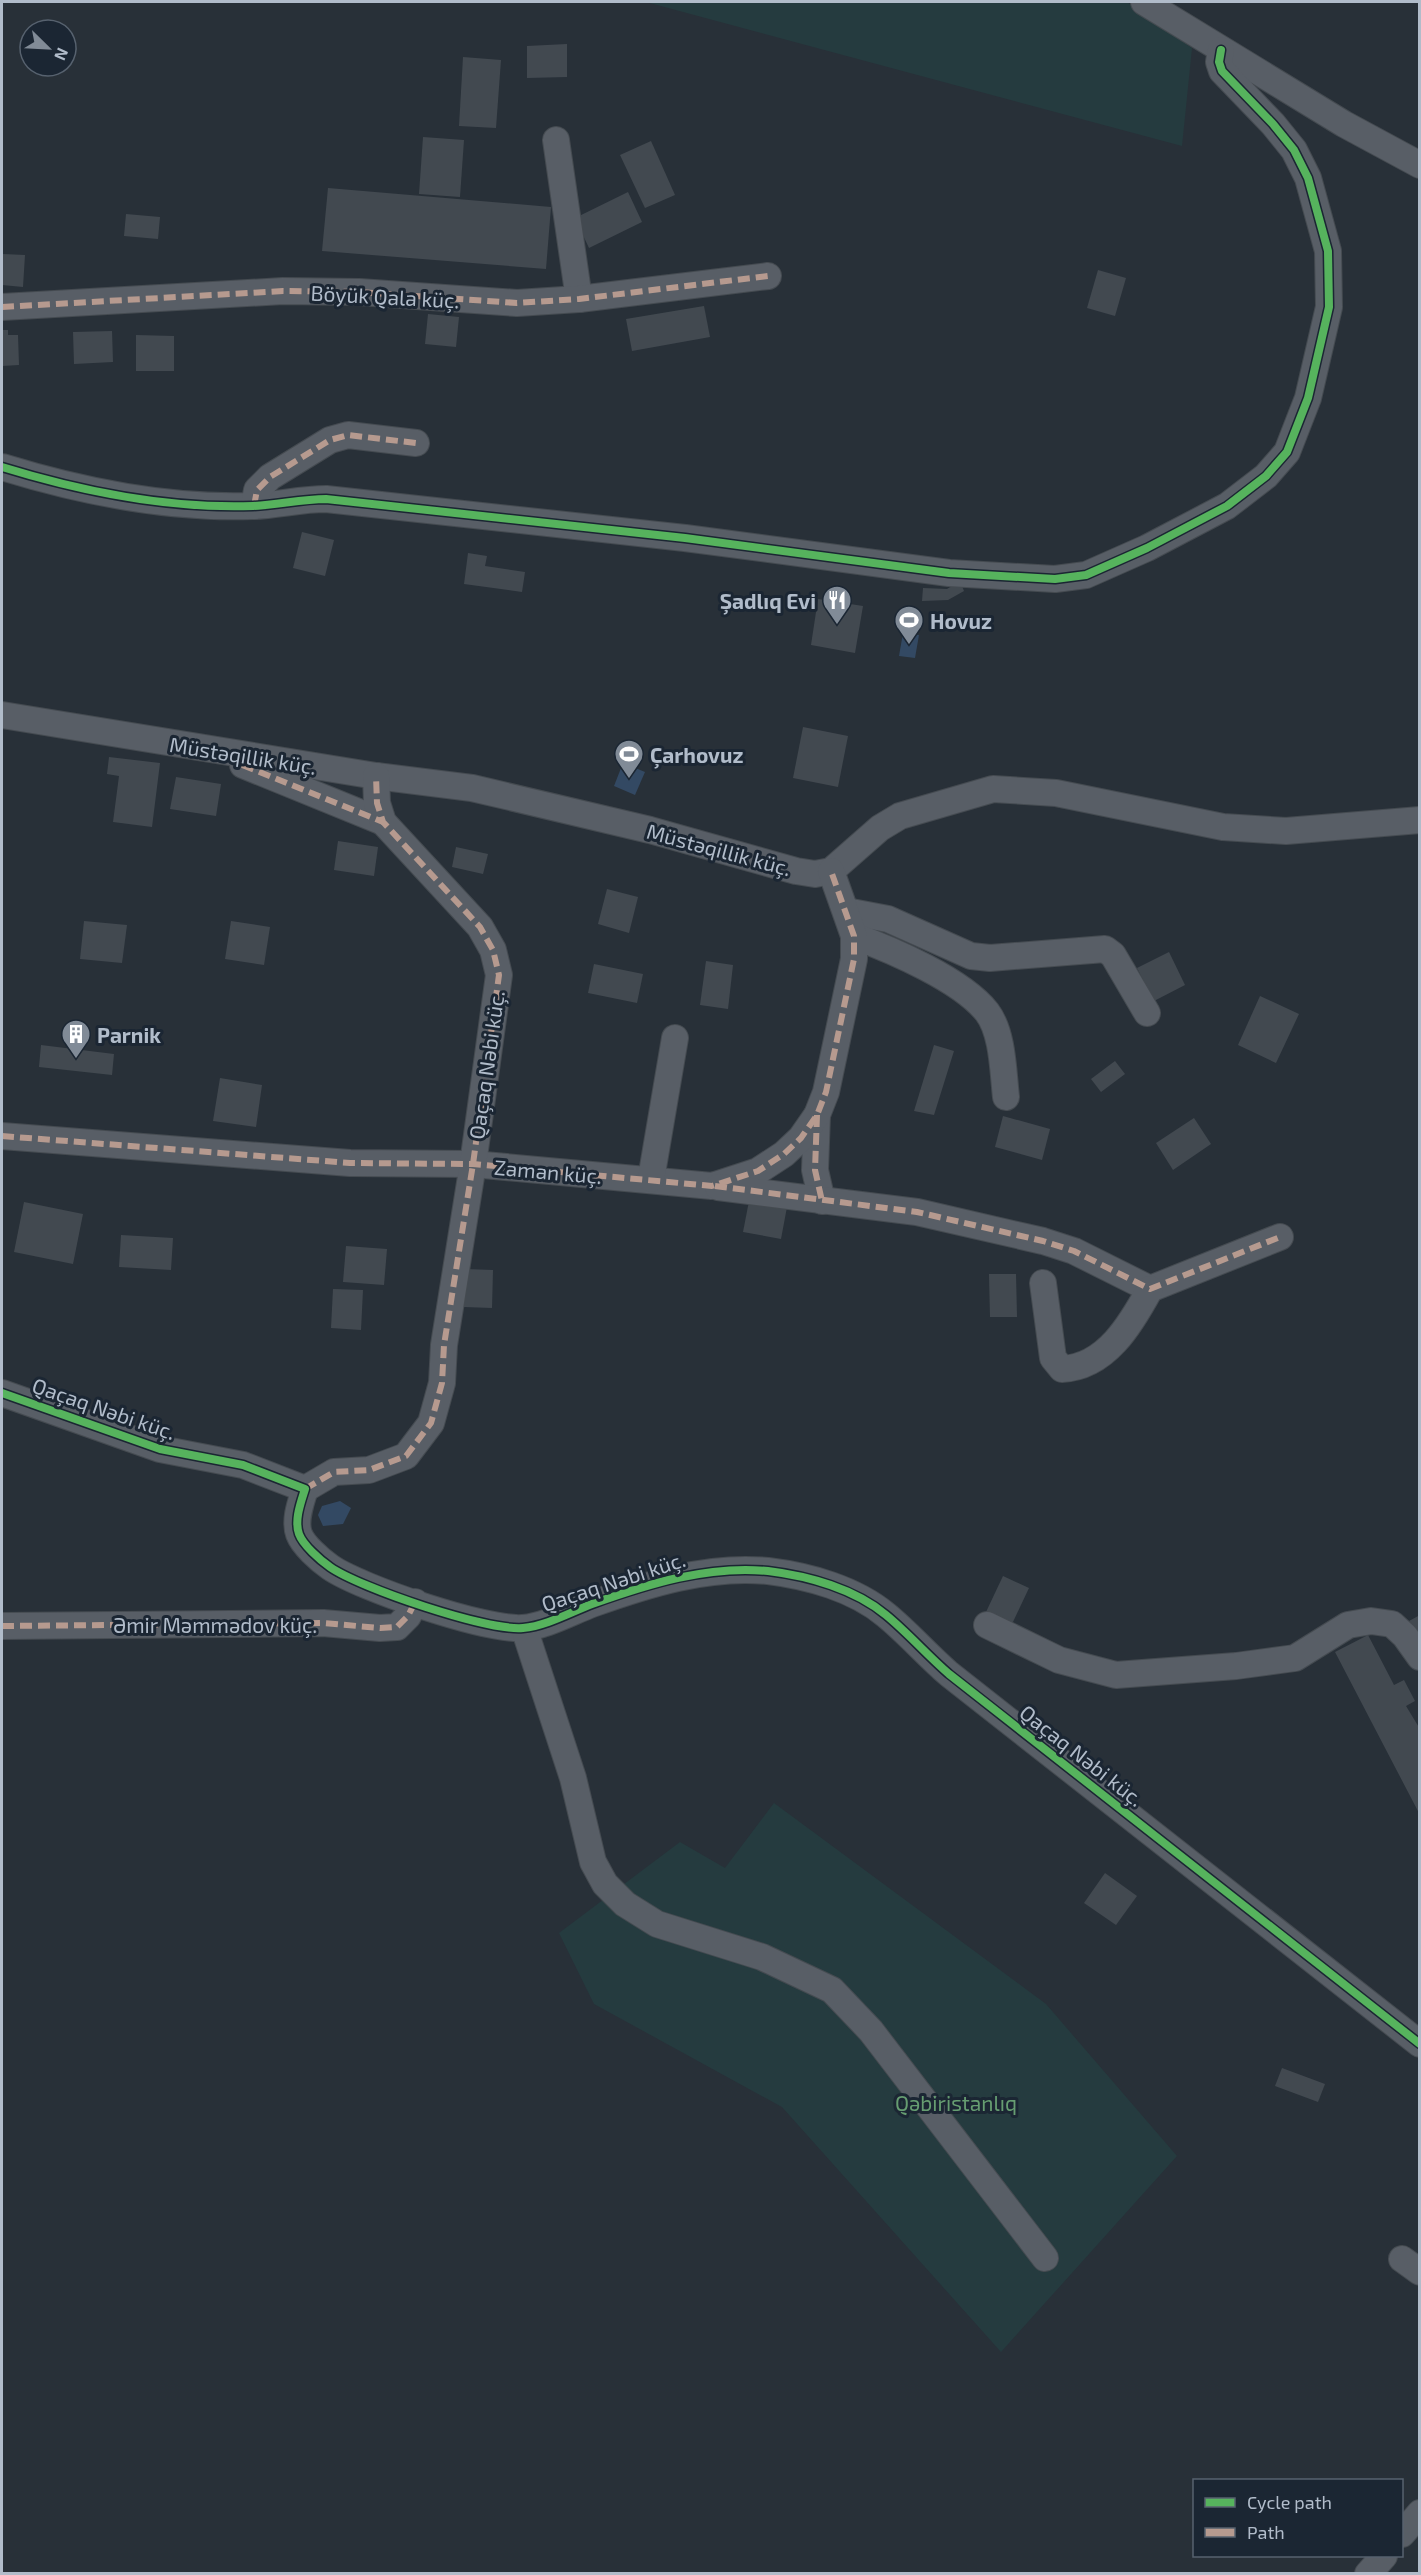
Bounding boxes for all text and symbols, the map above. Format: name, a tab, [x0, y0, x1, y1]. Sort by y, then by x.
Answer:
north arrow	[18, 18, 78, 78]
text: N	[51, 45, 73, 63]
street label: Böyük Qala küç.	[310, 280, 460, 314]
restaurant icon: Şadlıq Evi	[821, 584, 853, 626]
place label: Şadlıq Evi	[720, 588, 816, 615]
sports icon: Hovuz	[893, 604, 925, 646]
place label: Hovuz	[930, 608, 992, 633]
street label: Müstəqillik küç.	[168, 731, 318, 781]
sports icon: Çarhovuz	[613, 738, 645, 780]
place label: Çarhovuz	[650, 742, 744, 769]
street label: Müstəqillik küç.	[644, 818, 794, 882]
street label: Qaçaq Nəbi küç.	[463, 989, 511, 1141]
building icon: Parnik	[60, 1018, 92, 1060]
place label: Parnik	[97, 1022, 161, 1047]
street label: Zaman küç.	[493, 1154, 603, 1190]
street label: Qaçaq Nəbi küç.	[28, 1372, 179, 1446]
street label: Qaçaq Nəbi küç.	[538, 1546, 689, 1618]
street label: Əmir Məmmədov küç.	[113, 1612, 317, 1639]
street label: Qaçaq Nəbi küç.	[1014, 1699, 1149, 1813]
park label: Qəbiristanlıq	[895, 2090, 1017, 2116]
legend	[1193, 2479, 1403, 2557]
text: Cycle path	[1247, 2491, 1332, 2513]
text: Path	[1247, 2521, 1285, 2543]

